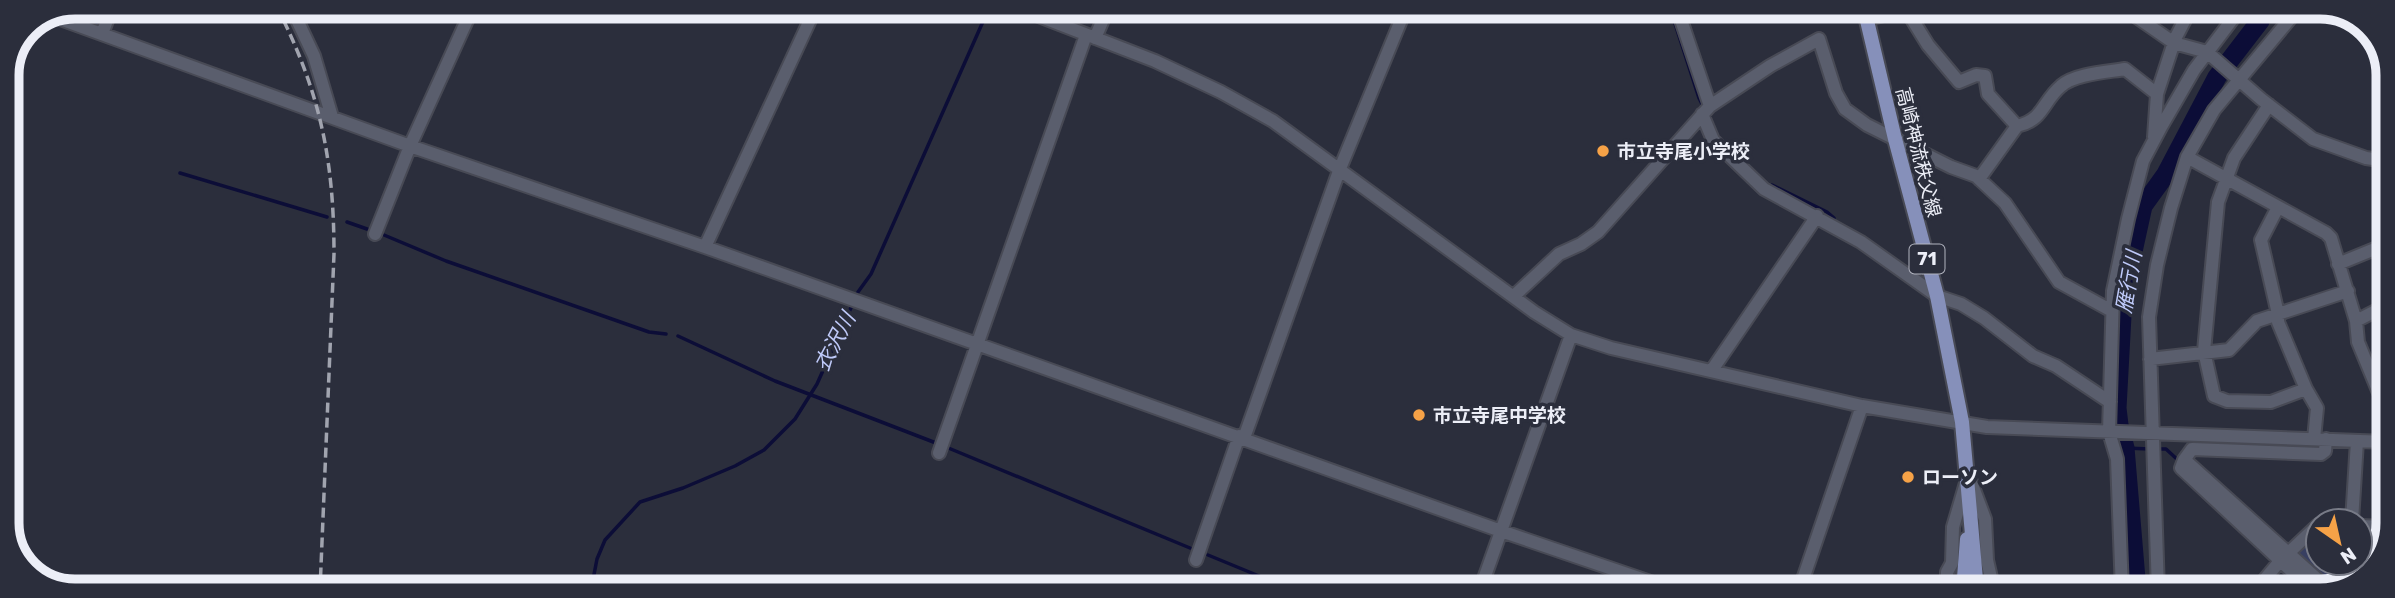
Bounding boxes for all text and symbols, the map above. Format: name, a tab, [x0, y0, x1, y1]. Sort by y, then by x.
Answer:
street label: 高崎神流秩父線	[1891, 85, 1946, 219]
place label: 市立寺尾小学校	[1617, 140, 1750, 163]
marker: 市立寺尾小学校	[1595, 143, 1611, 159]
road number: 71	[1910, 244, 1944, 274]
water label: 雁行川	[2111, 247, 2147, 315]
water label: 衣沢川	[809, 306, 861, 375]
place label: 市立寺尾中学校	[1433, 404, 1566, 427]
marker: 市立寺尾中学校	[1411, 407, 1427, 423]
place label: ローソン	[1922, 466, 1998, 489]
marker: ローソン	[1900, 469, 1916, 485]
north arrow	[2304, 507, 2374, 577]
text: N	[2336, 542, 2360, 569]

